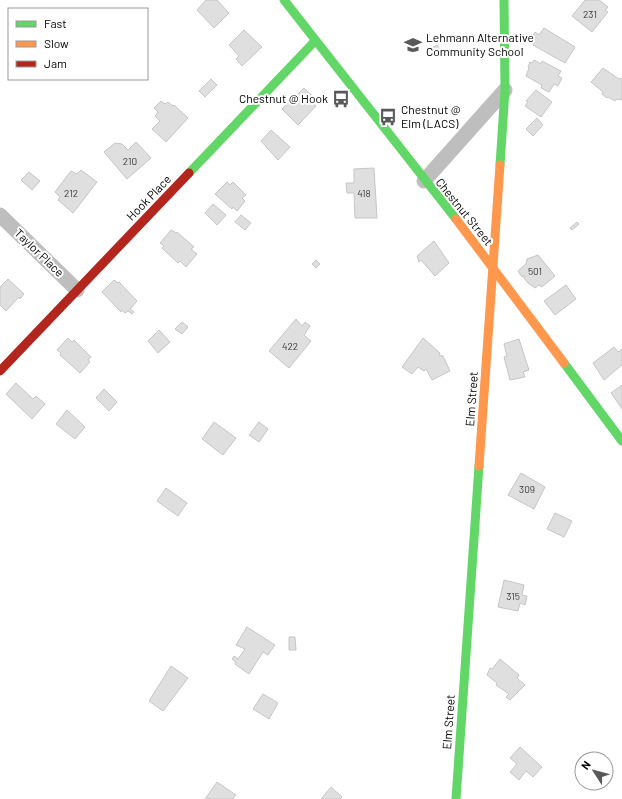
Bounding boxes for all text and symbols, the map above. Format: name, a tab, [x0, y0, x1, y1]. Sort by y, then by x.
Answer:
legend	[8, 8, 148, 80]
house number: 231	[583, 8, 597, 20]
text: Fast	[44, 16, 67, 30]
place label: Lehmann Alternative Community School	[426, 30, 534, 58]
school or university icon: Lehmann Alternative Community School	[403, 35, 423, 55]
text: Slow	[44, 36, 69, 50]
text: Jam	[44, 56, 67, 70]
bus stop icon: Chestnut @ Hook	[331, 89, 351, 109]
place label: Chestnut @ Hook	[239, 91, 328, 105]
place label: Chestnut @ Elm (LACS)	[401, 102, 461, 130]
bus stop icon: Chestnut @ Elm (LACS)	[378, 107, 398, 127]
house number: 210	[123, 155, 137, 167]
street label: Hook Place	[123, 172, 173, 223]
street label: Chestnut Street	[433, 175, 496, 248]
house number: 212	[64, 187, 78, 199]
house number: 418	[357, 187, 371, 199]
street label: Taylor Place	[12, 225, 67, 279]
house number: 501	[528, 265, 542, 277]
house number: 422	[282, 340, 298, 352]
street label: Elm Street	[462, 371, 480, 427]
house number: 309	[519, 483, 535, 495]
house number: 315	[506, 590, 520, 602]
street label: Elm Street	[439, 694, 457, 750]
north arrow	[574, 751, 614, 791]
text: N	[578, 758, 593, 772]

